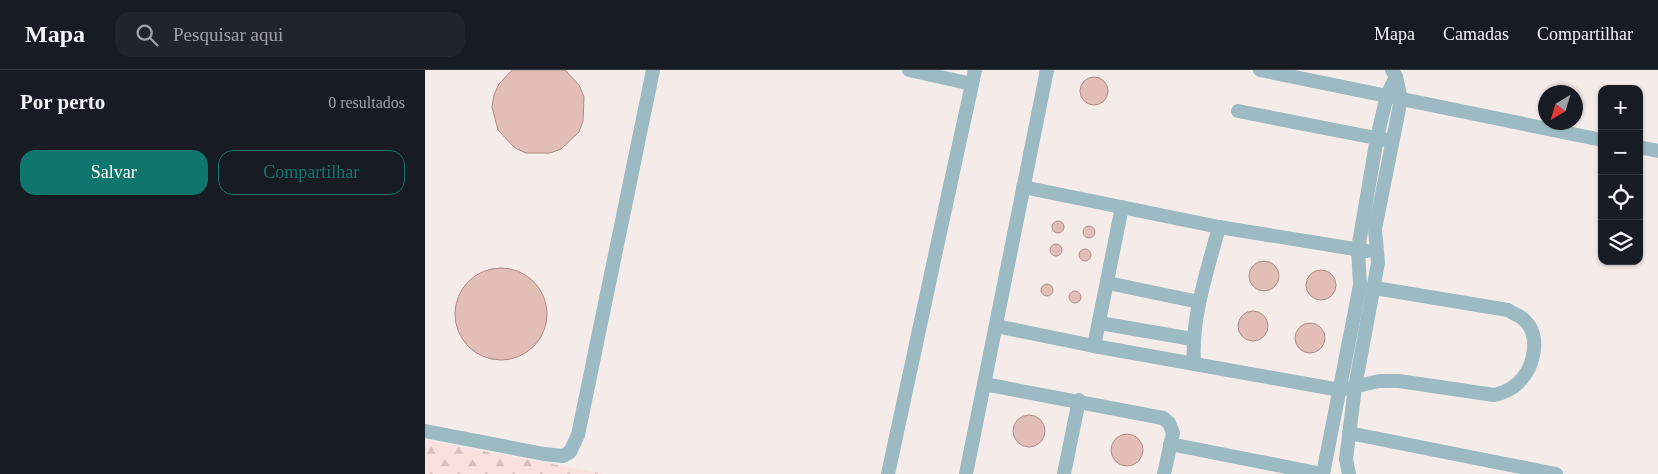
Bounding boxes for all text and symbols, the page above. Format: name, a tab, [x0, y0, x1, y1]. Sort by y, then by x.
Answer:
search box	[115, 12, 465, 57]
text: Mapa	[25, 21, 85, 47]
icon: search	[133, 21, 161, 49]
text: Pesquisar aqui	[173, 24, 283, 45]
text: Mapa	[1374, 24, 1415, 44]
text: Camadas	[1443, 24, 1509, 44]
text: Compartilhar	[1537, 24, 1633, 44]
north arrow	[1538, 85, 1583, 130]
map controls	[1598, 85, 1643, 265]
button: +	[1598, 85, 1643, 130]
text: Por perto	[20, 90, 105, 114]
text: 0 resultados	[328, 94, 405, 111]
button: −	[1598, 130, 1643, 175]
button: Salvar	[20, 150, 208, 195]
button: Compartilhar	[218, 150, 405, 195]
button: locate	[1598, 175, 1643, 220]
button: layers	[1598, 220, 1643, 265]

